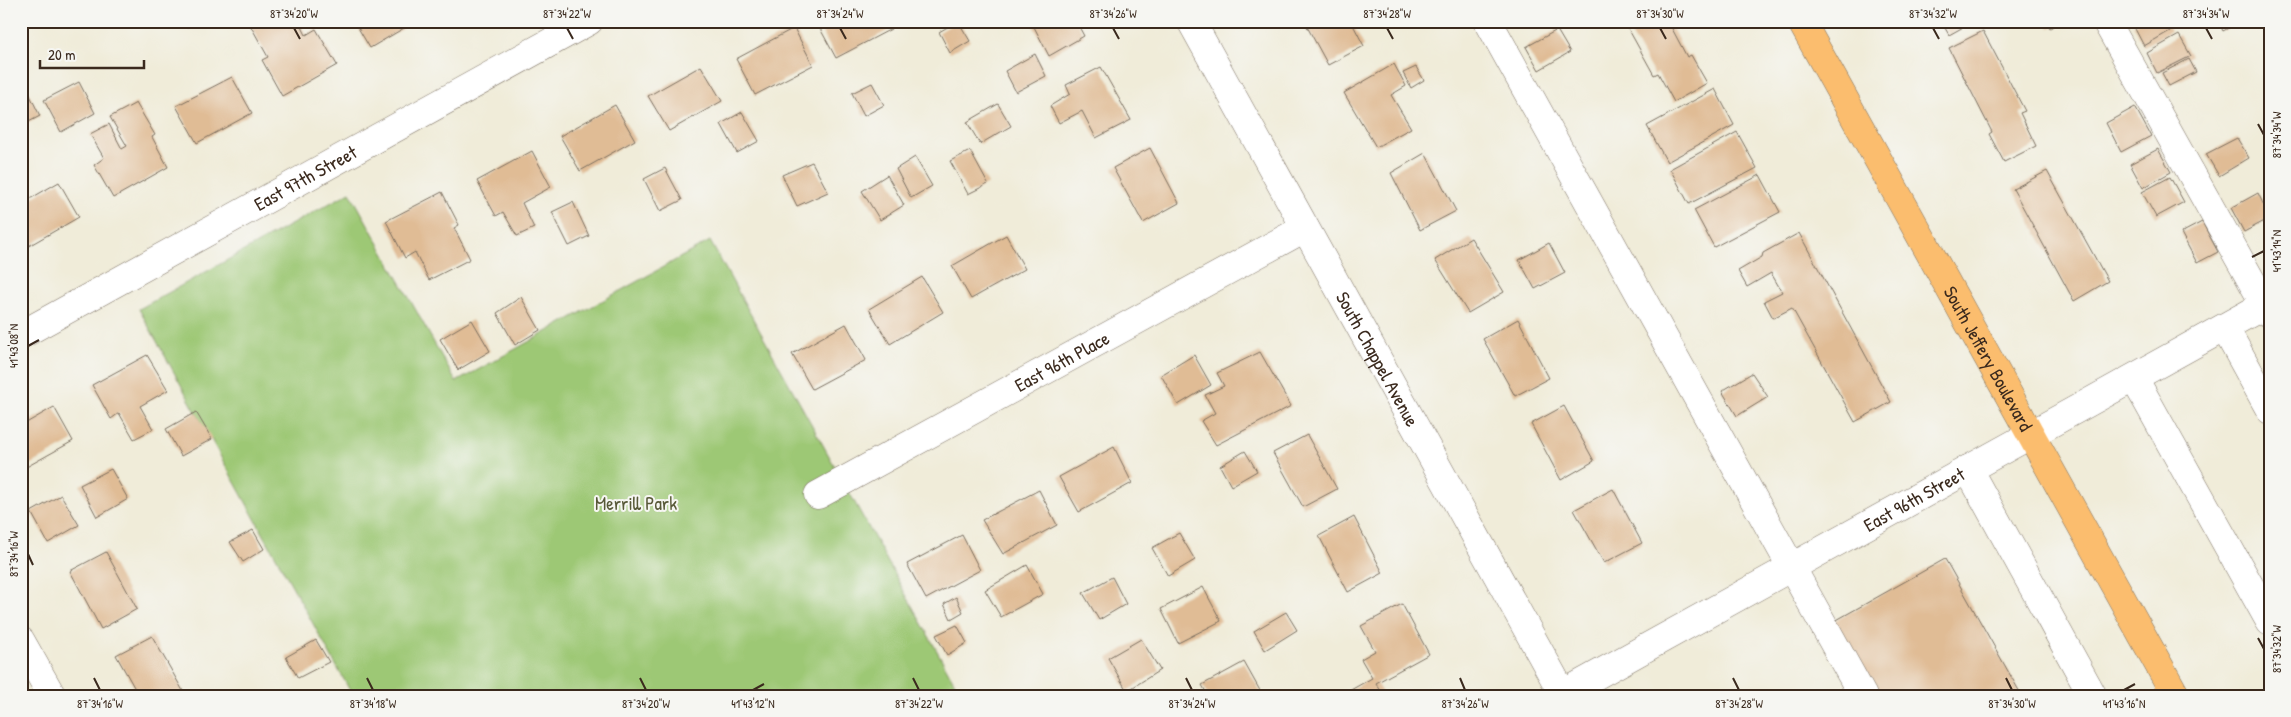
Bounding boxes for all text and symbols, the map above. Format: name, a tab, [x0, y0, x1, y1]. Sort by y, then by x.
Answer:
text: 87°34'20"W	[270, 5, 318, 22]
text: 87°34'22"W	[543, 5, 592, 22]
text: 87°34'24"W	[817, 5, 864, 22]
text: 87°34'26"W	[1089, 5, 1137, 22]
text: 87°34'28"W	[1363, 5, 1411, 22]
text: 87°34'30"W	[1636, 5, 1684, 22]
text: 87°34'32"W	[1909, 5, 1957, 22]
text: 87°34'34"W	[2183, 5, 2230, 22]
scale bar	[40, 38, 144, 70]
text: 20 m	[48, 44, 75, 65]
text: 87°34'34"W	[2268, 111, 2285, 158]
street label: East 97th Street	[249, 139, 362, 217]
text: 41°43'14"N	[2268, 230, 2285, 272]
street label: South Jeffery Boulevard	[1938, 281, 2039, 436]
street label: South Chappel Avenue	[1330, 287, 1426, 431]
text: 41°43'08"N	[5, 324, 22, 368]
street label: East 96th Place	[1010, 325, 1114, 398]
street label: East 96th Street	[1859, 461, 1970, 538]
park label: Merrill Park	[595, 490, 677, 516]
text: 87°34'16"W	[5, 530, 22, 577]
text: 87°34'32"W	[2268, 625, 2285, 673]
text: 87°34'16"W	[77, 695, 124, 712]
text: 87°34'18"W	[350, 695, 397, 712]
text: 87°34'20"W	[622, 695, 670, 712]
text: 41°43'12"N	[731, 695, 775, 712]
text: 87°34'22"W	[895, 695, 944, 712]
text: 87°34'24"W	[1169, 695, 1216, 712]
text: 87°34'26"W	[1441, 695, 1489, 712]
text: 87°34'28"W	[1715, 695, 1763, 712]
text: 87°34'30"W	[1988, 695, 2036, 712]
text: 41°43'16"N	[2103, 695, 2145, 712]

